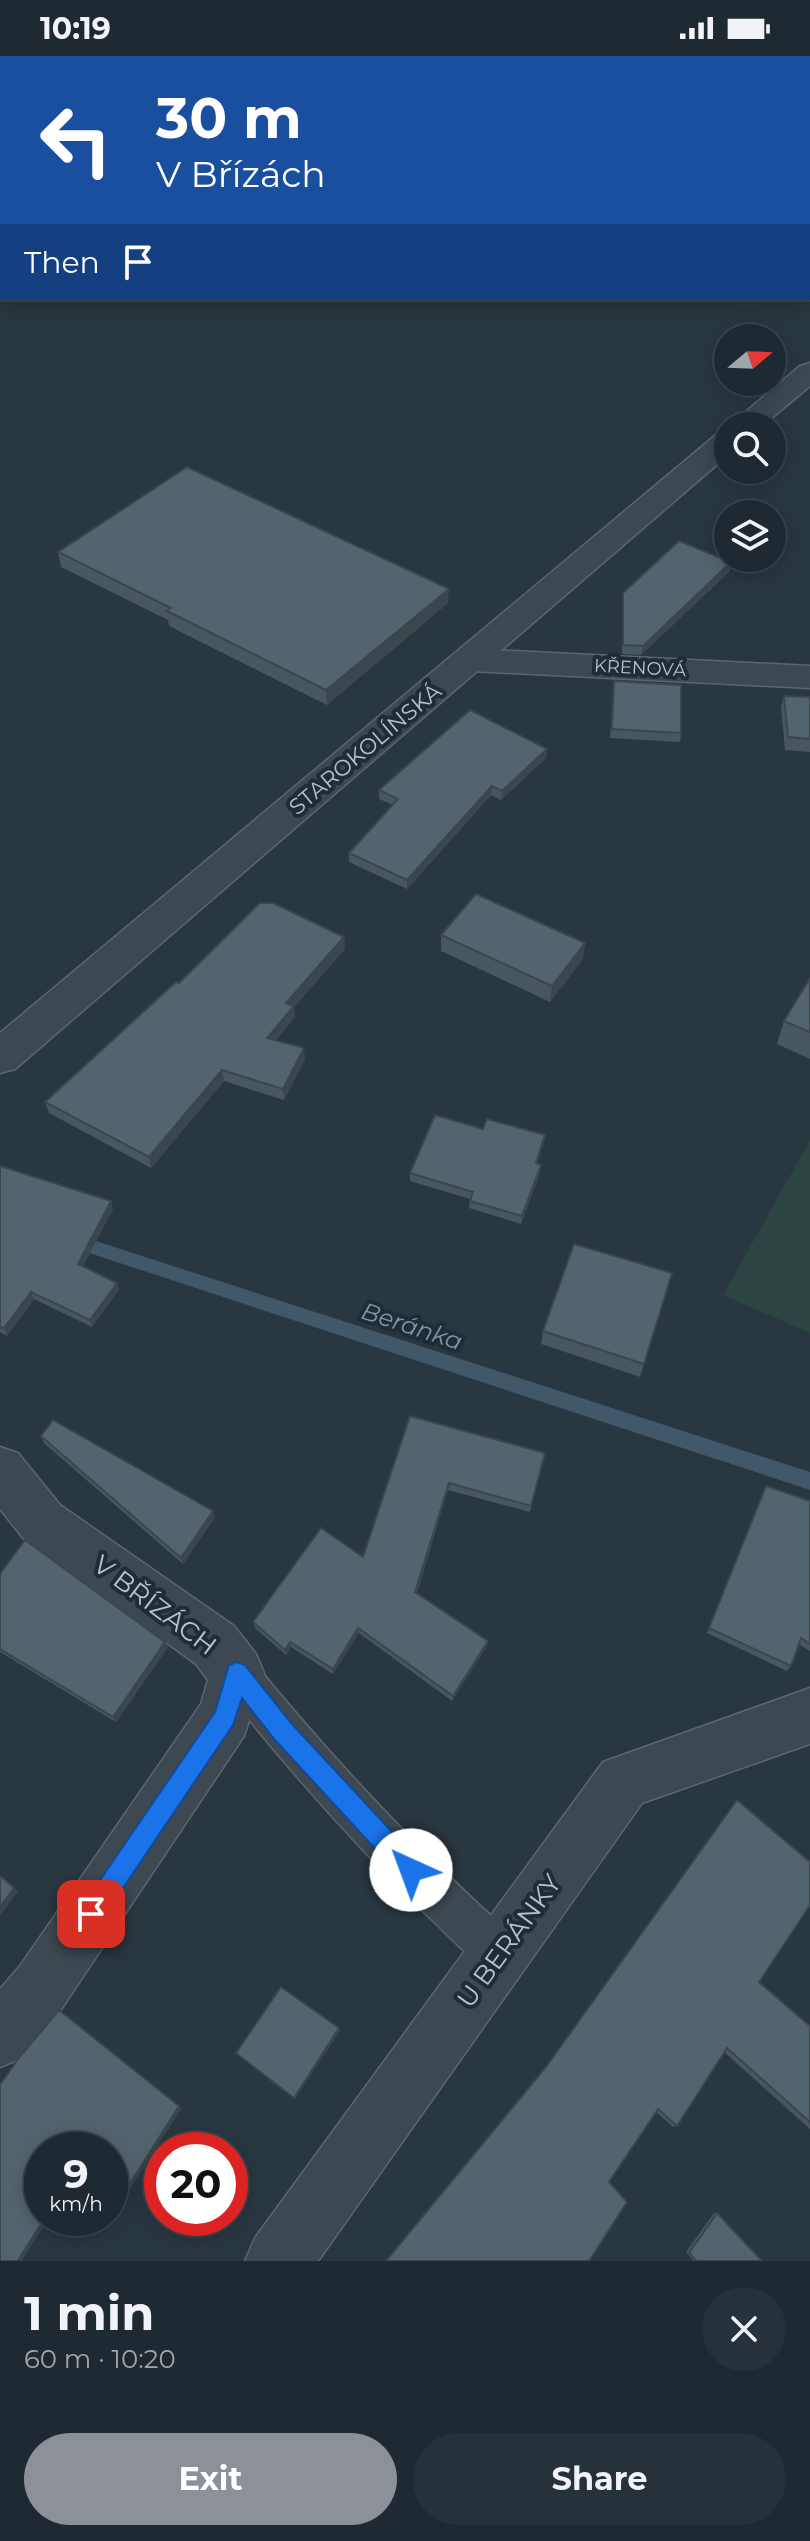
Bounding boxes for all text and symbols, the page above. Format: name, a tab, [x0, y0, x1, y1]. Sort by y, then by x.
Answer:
text: 10:19	[40, 10, 111, 47]
text: 30 m	[156, 84, 302, 152]
icon: left	[24, 88, 128, 192]
text: V Břízách	[156, 152, 326, 196]
icon: arrive	[116, 240, 160, 284]
text: Then	[24, 244, 100, 281]
north arrow	[714, 324, 786, 396]
map controls	[714, 324, 786, 572]
button: search	[714, 412, 786, 484]
button: layers	[714, 500, 786, 572]
street label: KŘENOVÁ	[593, 655, 687, 681]
street label: STAROKOLÍNSKÁ	[283, 677, 447, 821]
water label: Beránka	[358, 1296, 466, 1356]
street label: V BŘÍZÁCH	[87, 1548, 223, 1662]
position arrow	[369, 1828, 453, 1912]
street label: U BERÁNKY	[450, 1868, 568, 2014]
pin	[57, 1880, 125, 1948]
icon: arrive	[69, 1892, 113, 1936]
speed limit sign: 20	[144, 2132, 248, 2236]
text: 9	[63, 2149, 89, 2198]
text: km/h	[49, 2192, 103, 2216]
text: 1 min	[24, 2284, 154, 2342]
button: close	[702, 2287, 786, 2371]
text: 60 m · 10:20	[24, 2343, 176, 2375]
button: Exit	[24, 2433, 397, 2525]
button: Share	[413, 2433, 786, 2525]

